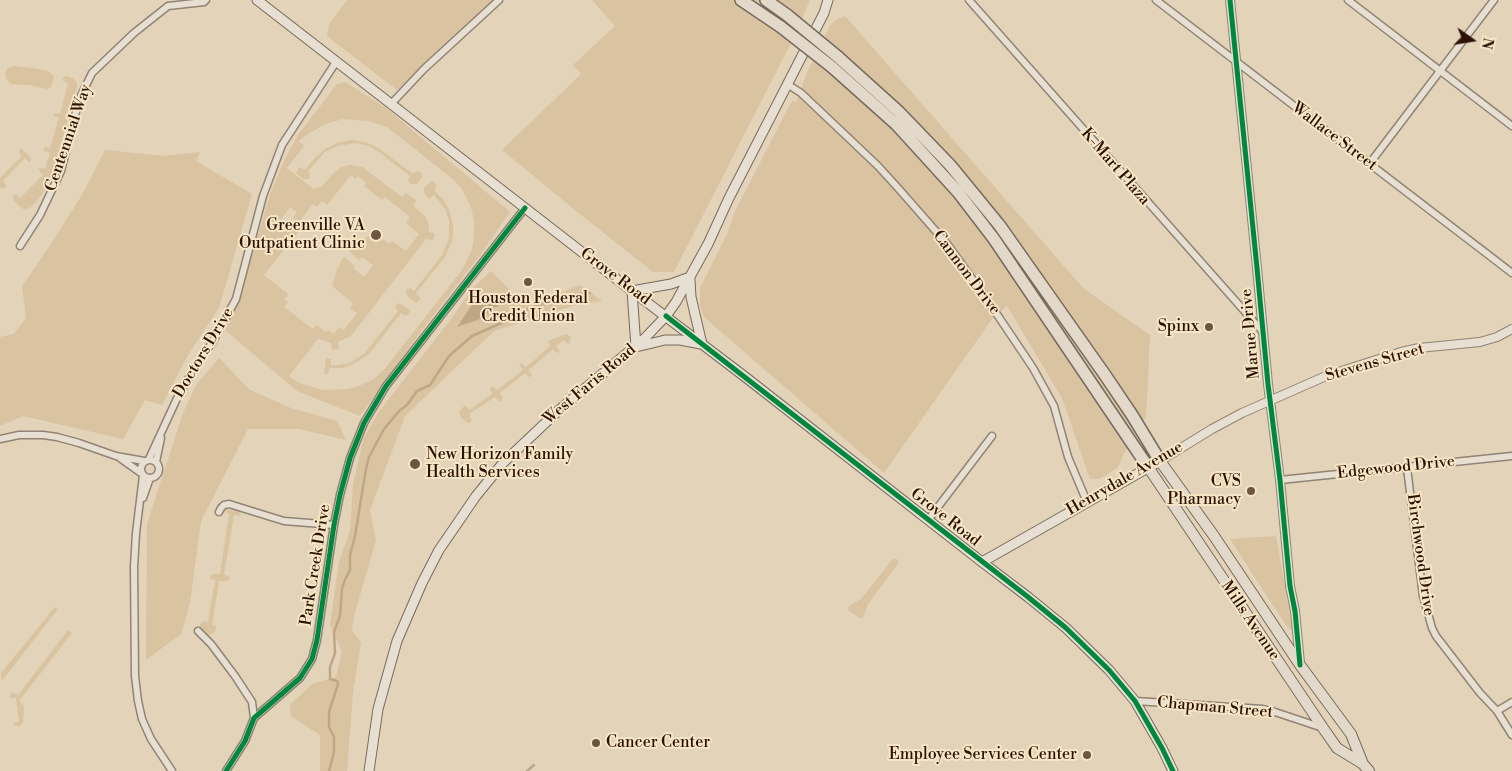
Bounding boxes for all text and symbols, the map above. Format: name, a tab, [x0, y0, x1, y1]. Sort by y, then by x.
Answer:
north arrow	[1447, 15, 1497, 65]
text: N	[1477, 36, 1497, 51]
street label: Centennial Way	[42, 82, 96, 194]
street label: Wallace Street	[1287, 99, 1381, 175]
street label: K-Mart Plaza	[1076, 125, 1154, 209]
place label: Greenville VA Outpatient Clinic	[239, 216, 365, 254]
street label: Cannon Drive	[928, 227, 1004, 319]
marker: Greenville VA Outpatient Clinic	[369, 228, 383, 242]
street label: Grove Road	[576, 244, 654, 310]
marker: Houston Federal Credit Union	[522, 276, 534, 288]
street label: Marue Drive	[1237, 288, 1265, 380]
place label: Houston Federal Credit Union	[468, 289, 588, 327]
street label: Doctors Drive	[170, 304, 238, 402]
place label: Spinx	[1158, 317, 1199, 337]
marker: Spinx	[1203, 321, 1215, 333]
street label: Stevens Street	[1323, 340, 1427, 386]
street label: West Faris Road	[540, 341, 640, 429]
street label: Henrydale Avenue	[1063, 438, 1187, 520]
place label: New Horizon Family Health Services	[426, 445, 573, 483]
street label: Edgewood Drive	[1336, 452, 1456, 484]
marker: New Horizon Family Health Services	[408, 457, 422, 471]
place label: CVS Pharmacy	[1167, 472, 1241, 510]
street label: Grove Road	[906, 485, 984, 551]
marker: CVS Pharmacy	[1245, 485, 1257, 497]
street label: Birchwood Drive	[1402, 493, 1438, 617]
street label: Park Creek Drive	[297, 503, 335, 627]
street label: Mills Avenue	[1216, 578, 1284, 664]
street label: Chapman Street	[1156, 693, 1274, 723]
place label: Cancer Center	[606, 733, 710, 753]
marker: Cancer Center	[590, 737, 602, 749]
place label: Employee Services Center	[889, 745, 1077, 765]
marker: Employee Services Center	[1081, 749, 1093, 761]

